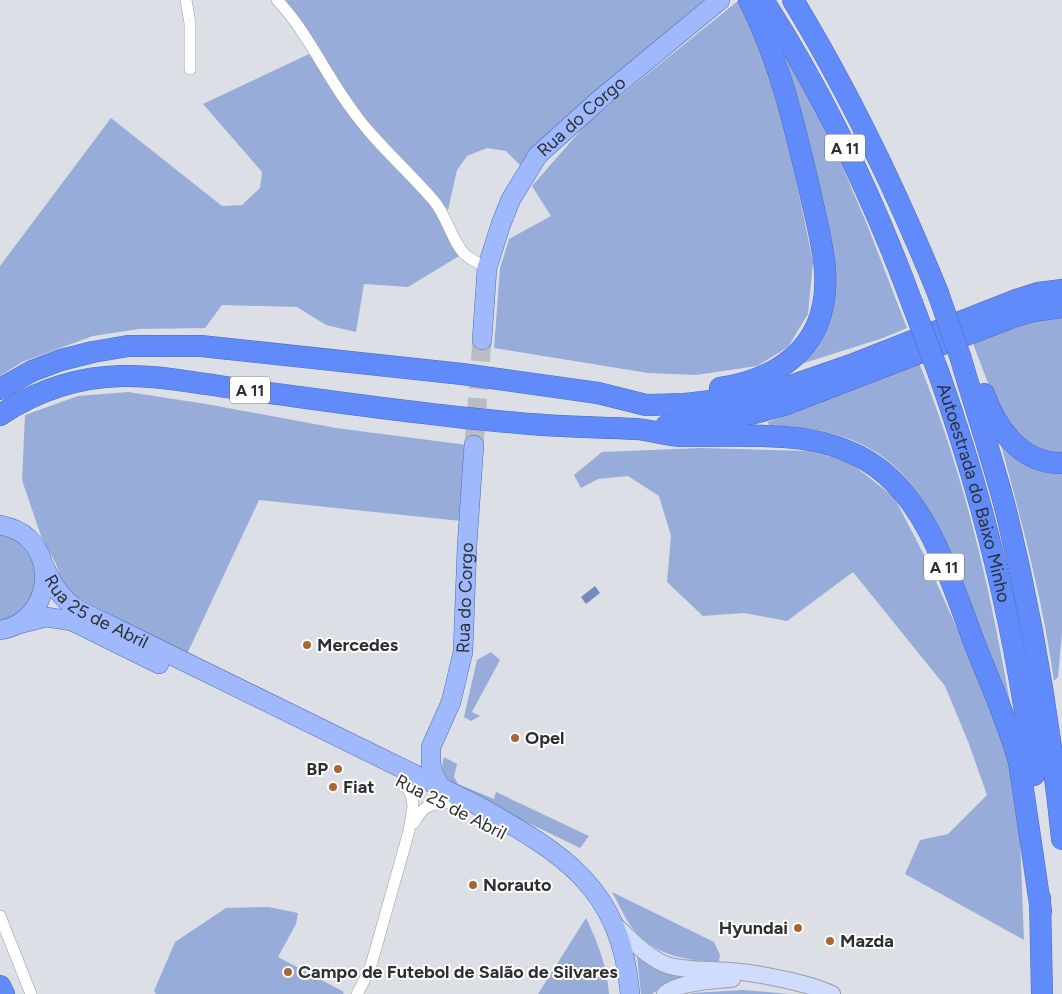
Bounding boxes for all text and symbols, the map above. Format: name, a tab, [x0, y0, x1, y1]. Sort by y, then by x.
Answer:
street label: Rua do Corgo	[533, 71, 630, 161]
road number: A 11	[825, 134, 865, 162]
road number: A 11	[230, 376, 270, 404]
street label: Autoestrada do Baixo Minho	[932, 380, 1015, 605]
street label: Rua do Corgo	[452, 542, 478, 654]
road number: A 11	[924, 554, 964, 580]
street label: Rua 25 de Abril	[39, 571, 152, 653]
place label: Mercedes	[317, 634, 399, 656]
marker: Mercedes	[301, 639, 313, 651]
place label: Opel	[525, 727, 564, 749]
marker: Opel	[509, 732, 521, 744]
place label: BP	[306, 758, 328, 780]
marker: BP	[332, 763, 344, 775]
street label: Rua 25 de Abril	[392, 770, 510, 844]
place label: Fiat	[343, 776, 375, 798]
marker: Fiat	[327, 781, 339, 793]
place label: Norauto	[483, 874, 552, 896]
marker: Norauto	[467, 879, 479, 891]
place label: Hyundai	[719, 917, 788, 939]
marker: Hyundai	[792, 922, 804, 934]
place label: Mazda	[840, 930, 894, 952]
marker: Mazda	[824, 935, 836, 947]
place label: Campo de Futebol de Salão de Silvares	[298, 961, 618, 983]
marker: Campo de Futebol de Salão de Silvares	[282, 966, 294, 978]

